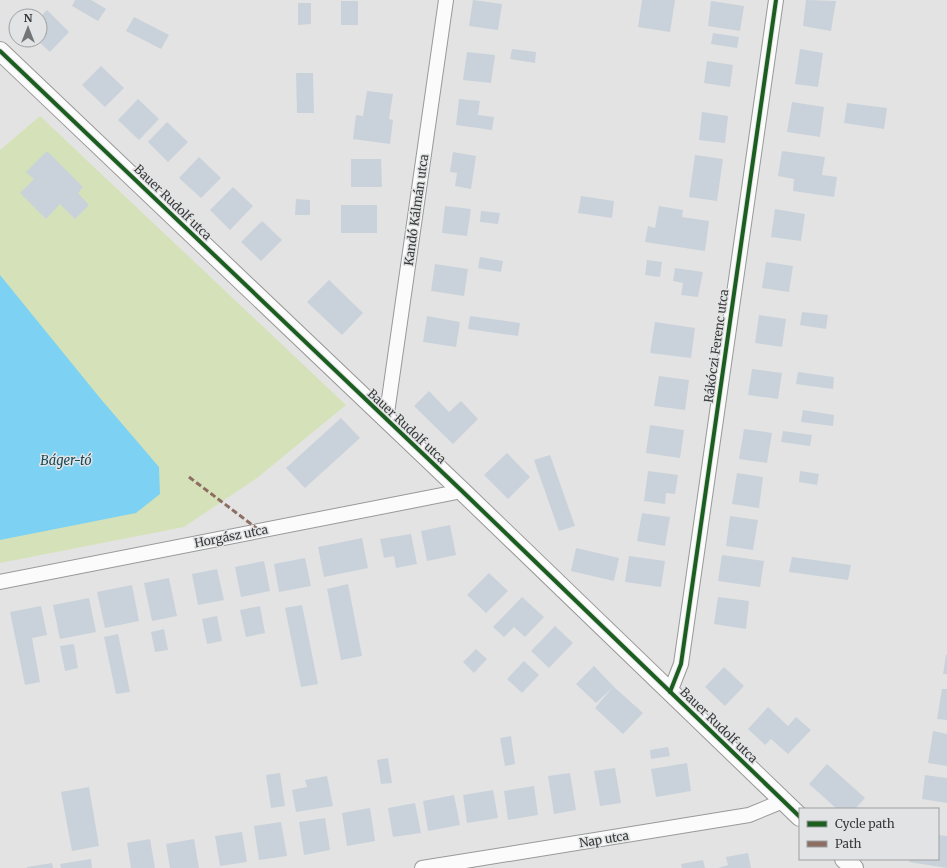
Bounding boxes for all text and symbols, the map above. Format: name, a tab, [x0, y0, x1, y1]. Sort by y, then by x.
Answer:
north arrow	[8, 8, 48, 48]
text: N	[24, 11, 33, 25]
street label: Kandó Kálmán utca	[401, 153, 431, 267]
street label: Bauer Rudolf utca	[131, 161, 215, 243]
street label: Rákóczi Ferenc utca	[701, 288, 731, 404]
street label: Bauer Rudolf utca	[365, 386, 450, 467]
water label: Báger-tó	[40, 452, 92, 469]
street label: Horgász utca	[193, 521, 270, 550]
street label: Bauer Rudolf utca	[677, 684, 761, 766]
legend	[799, 808, 939, 860]
text: Cycle path	[835, 816, 895, 831]
street label: Nap utca	[578, 828, 630, 850]
text: Path	[835, 836, 861, 851]

